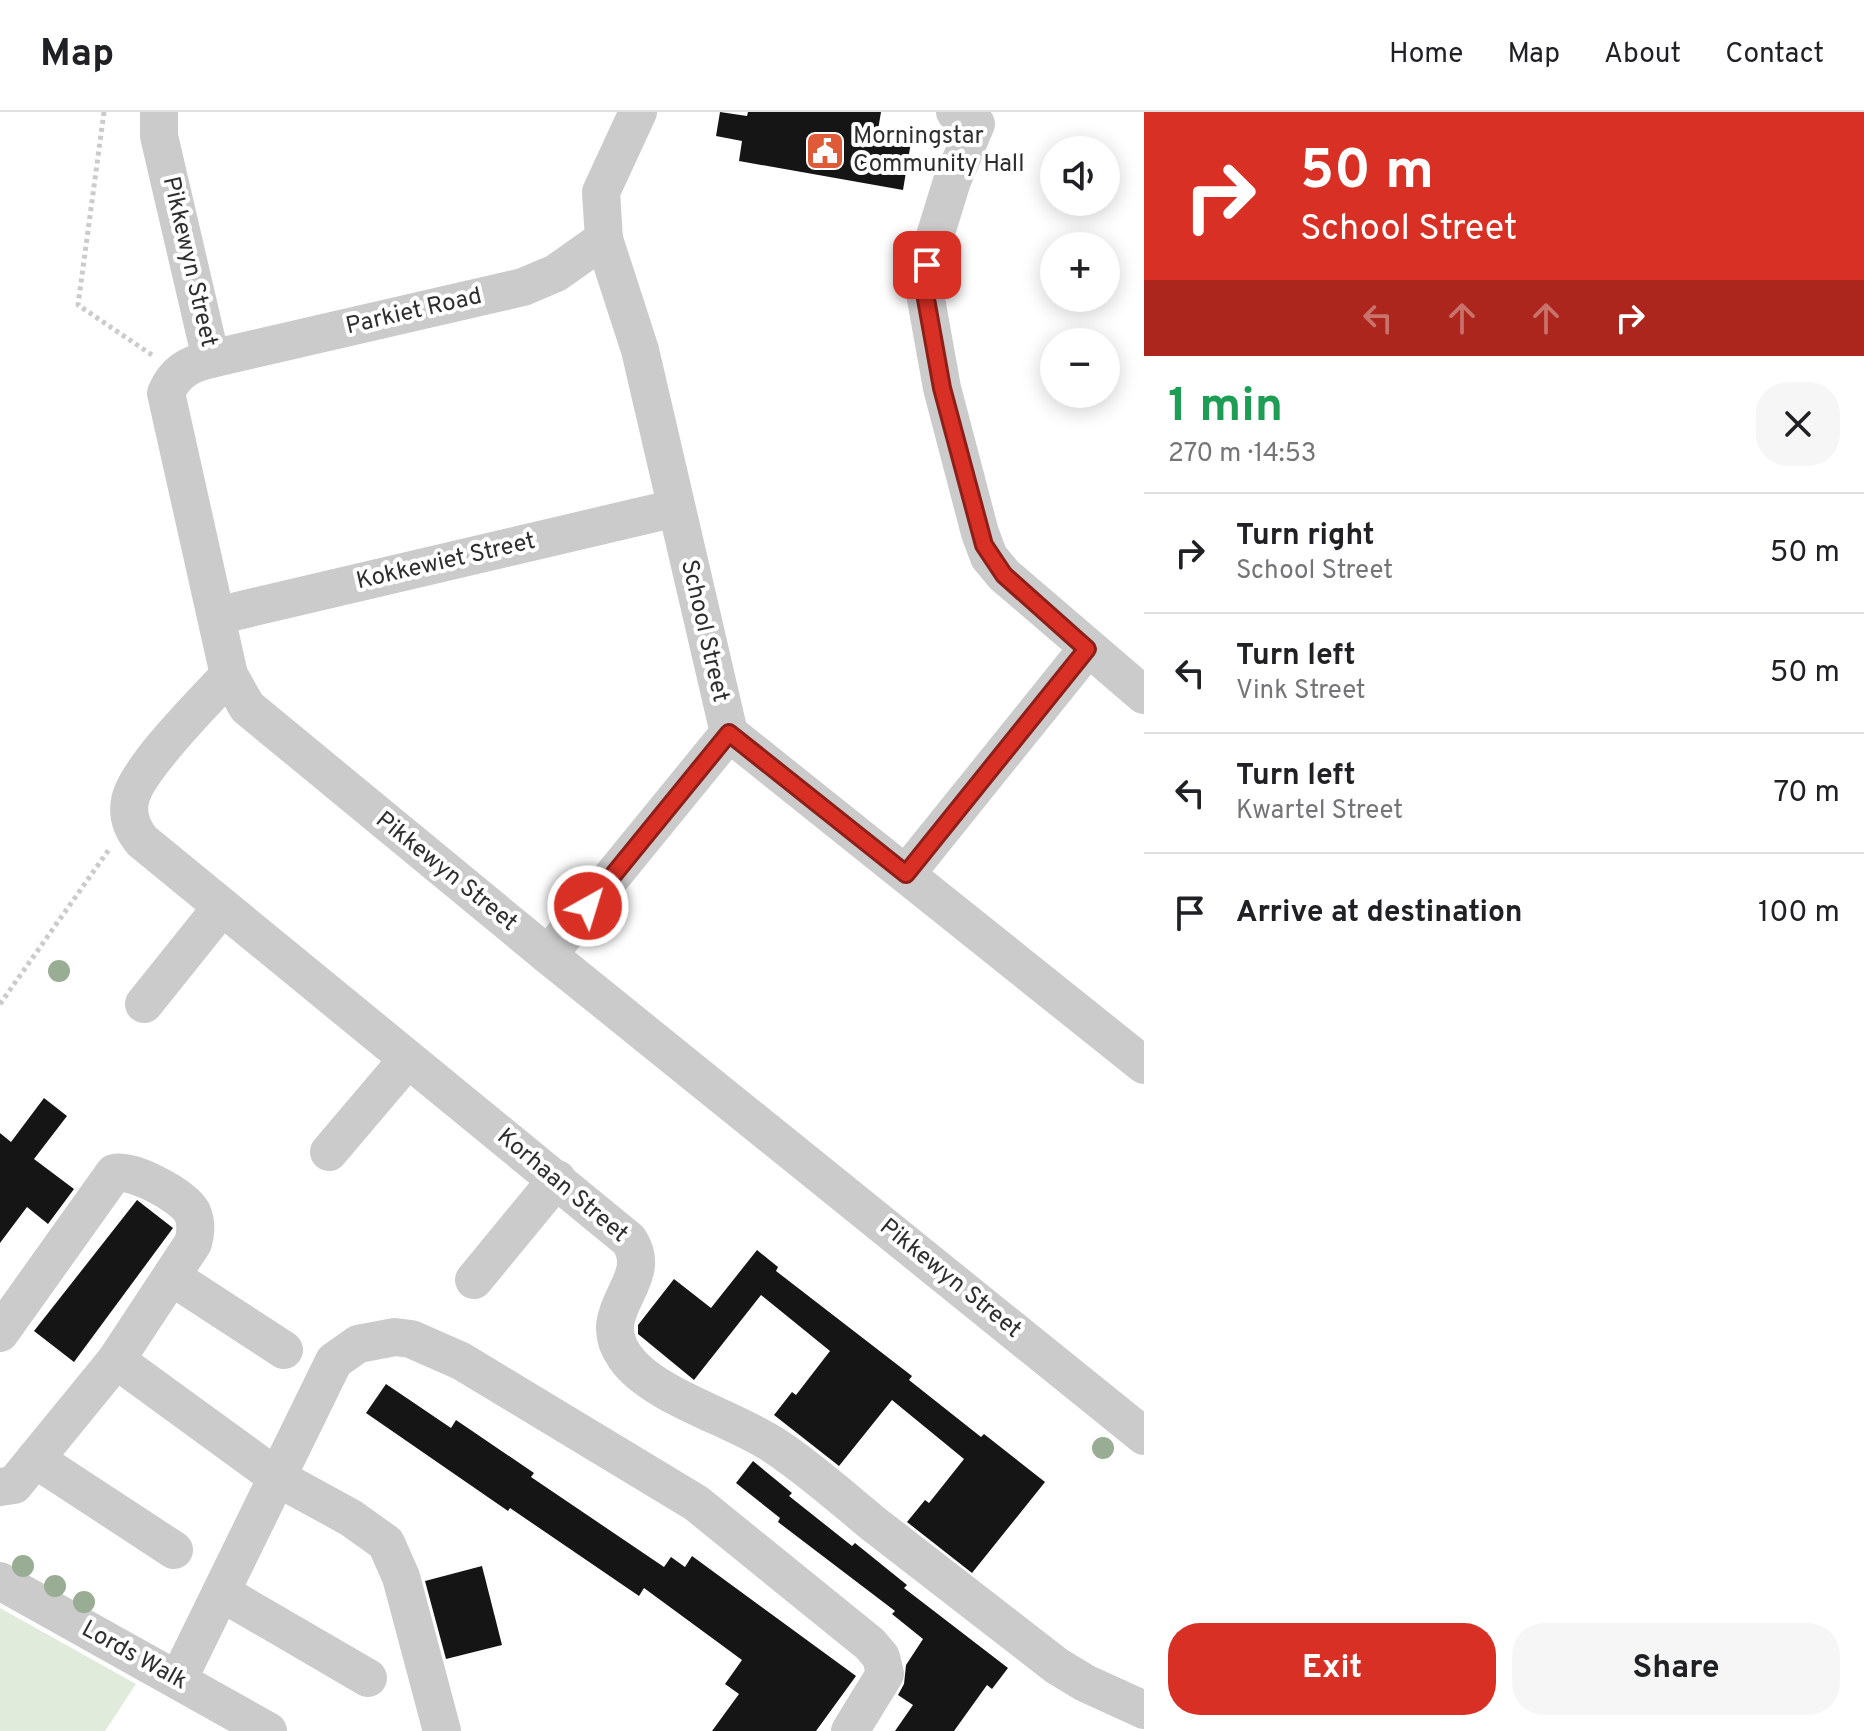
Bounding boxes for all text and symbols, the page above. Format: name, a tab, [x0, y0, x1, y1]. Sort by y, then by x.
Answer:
text: Map	[40, 31, 114, 80]
text: Home	[1389, 37, 1463, 73]
text: Map	[1507, 37, 1560, 73]
text: About	[1604, 37, 1681, 73]
text: Contact	[1725, 37, 1824, 73]
place label: Morningstar Community Hall	[853, 122, 1024, 180]
public building icon: Morningstar Community Hall	[804, 130, 846, 172]
map controls	[1040, 136, 1120, 408]
button: sound	[1040, 136, 1120, 216]
text: 50 m	[1300, 138, 1434, 208]
icon: right	[1168, 144, 1272, 248]
street label: Pikkewyn Street	[155, 174, 223, 350]
text: School Street	[1300, 207, 1517, 253]
pin	[893, 231, 961, 299]
button: +	[1040, 232, 1120, 312]
icon: arrive	[905, 243, 949, 287]
street label: Parkiet Road	[343, 282, 485, 342]
icon: left	[1356, 296, 1400, 340]
icon: ahead	[1440, 296, 1484, 340]
icon: ahead	[1524, 296, 1568, 340]
icon: right	[1608, 296, 1652, 340]
button: −	[1040, 328, 1120, 408]
text: 1 min	[1168, 378, 1283, 438]
button: close	[1756, 382, 1840, 466]
text: 270 m · 14:53	[1168, 438, 1316, 471]
text: Turn right	[1236, 518, 1374, 555]
street label: Kokkewiet Street	[354, 527, 538, 597]
icon: right	[1168, 531, 1212, 575]
text: 50 m	[1770, 535, 1840, 572]
text: School Street	[1236, 555, 1393, 588]
street label: School Street	[673, 557, 735, 705]
text: Turn left	[1236, 638, 1356, 675]
icon: left	[1168, 651, 1212, 695]
text: 50 m	[1770, 655, 1840, 692]
text: Vink Street	[1236, 675, 1366, 708]
text: Turn left	[1236, 758, 1356, 795]
icon: left	[1168, 771, 1212, 815]
text: 70 m	[1774, 775, 1840, 812]
text: Kwartel Street	[1236, 795, 1403, 828]
street label: Pikkewyn Street	[369, 806, 523, 938]
position arrow	[546, 864, 630, 948]
icon: arrive	[1168, 891, 1212, 935]
text: Arrive at destination	[1236, 895, 1522, 932]
text: 100 m	[1758, 895, 1840, 932]
street label: Korhaan Street	[490, 1122, 634, 1250]
street label: Pikkewyn Street	[873, 1213, 1027, 1345]
street label: Lords Walk	[76, 1615, 192, 1697]
button: Exit	[1168, 1623, 1496, 1715]
button: Share	[1512, 1623, 1840, 1715]

